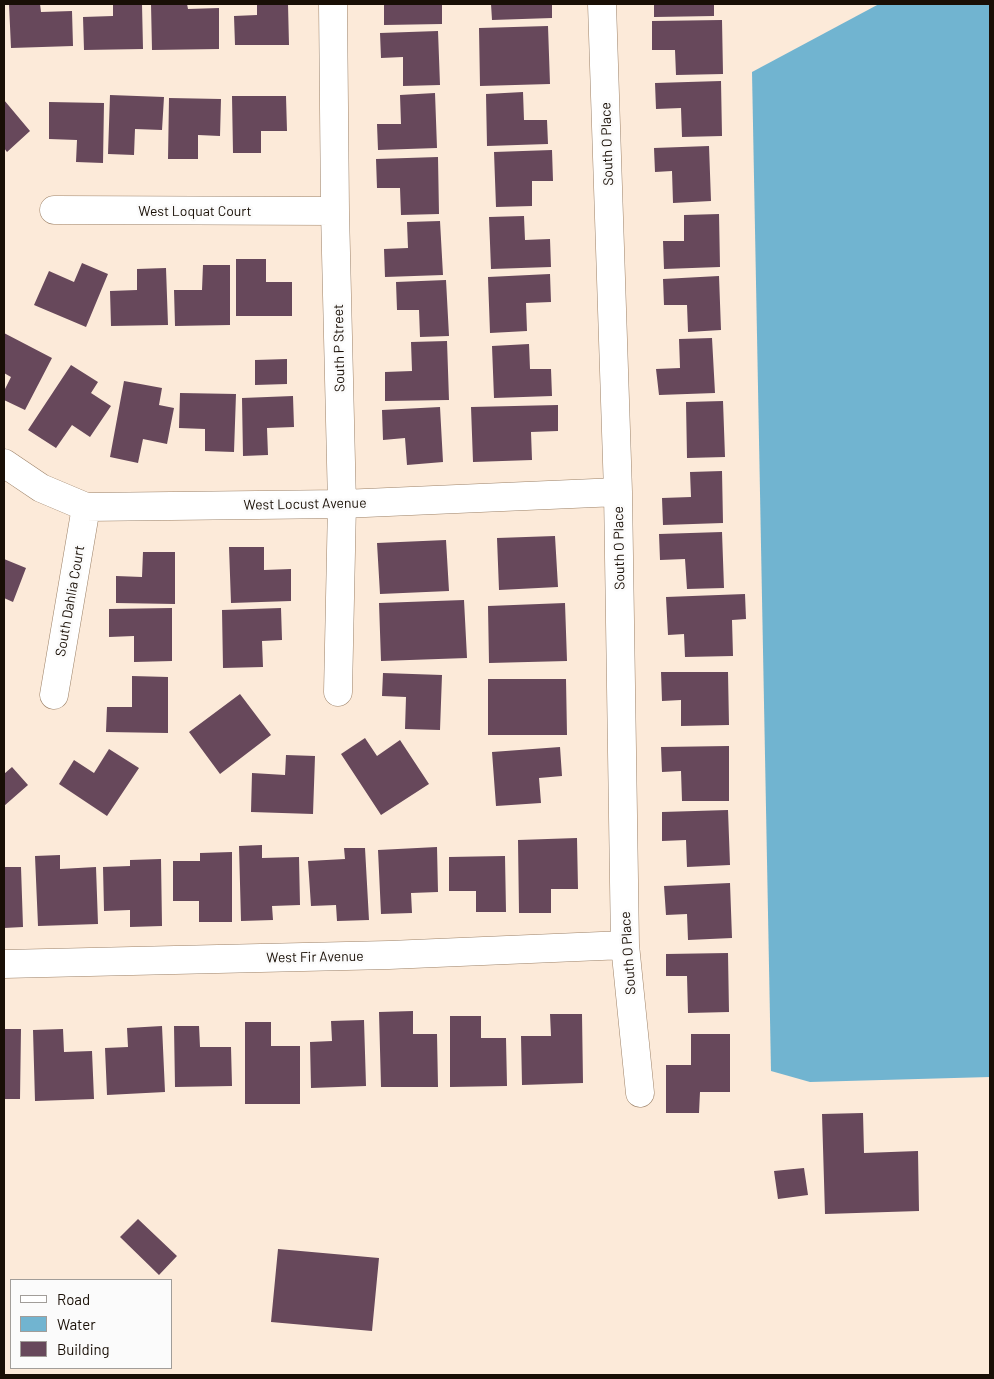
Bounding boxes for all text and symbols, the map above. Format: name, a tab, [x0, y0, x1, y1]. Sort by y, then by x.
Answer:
street label: South O Place	[597, 102, 617, 186]
street label: West Loquat Court	[138, 203, 252, 219]
street label: South P Street	[330, 304, 348, 392]
street label: West Locust Avenue	[243, 495, 367, 513]
street label: South O Place	[610, 506, 628, 590]
street label: South Dahlia Court	[52, 544, 88, 658]
street label: South O Place	[617, 911, 639, 995]
street label: West Fir Avenue	[266, 948, 364, 966]
legend	[10, 1279, 172, 1369]
text: Road	[57, 1290, 90, 1308]
text: Water	[57, 1315, 96, 1333]
text: Building	[57, 1340, 110, 1358]

